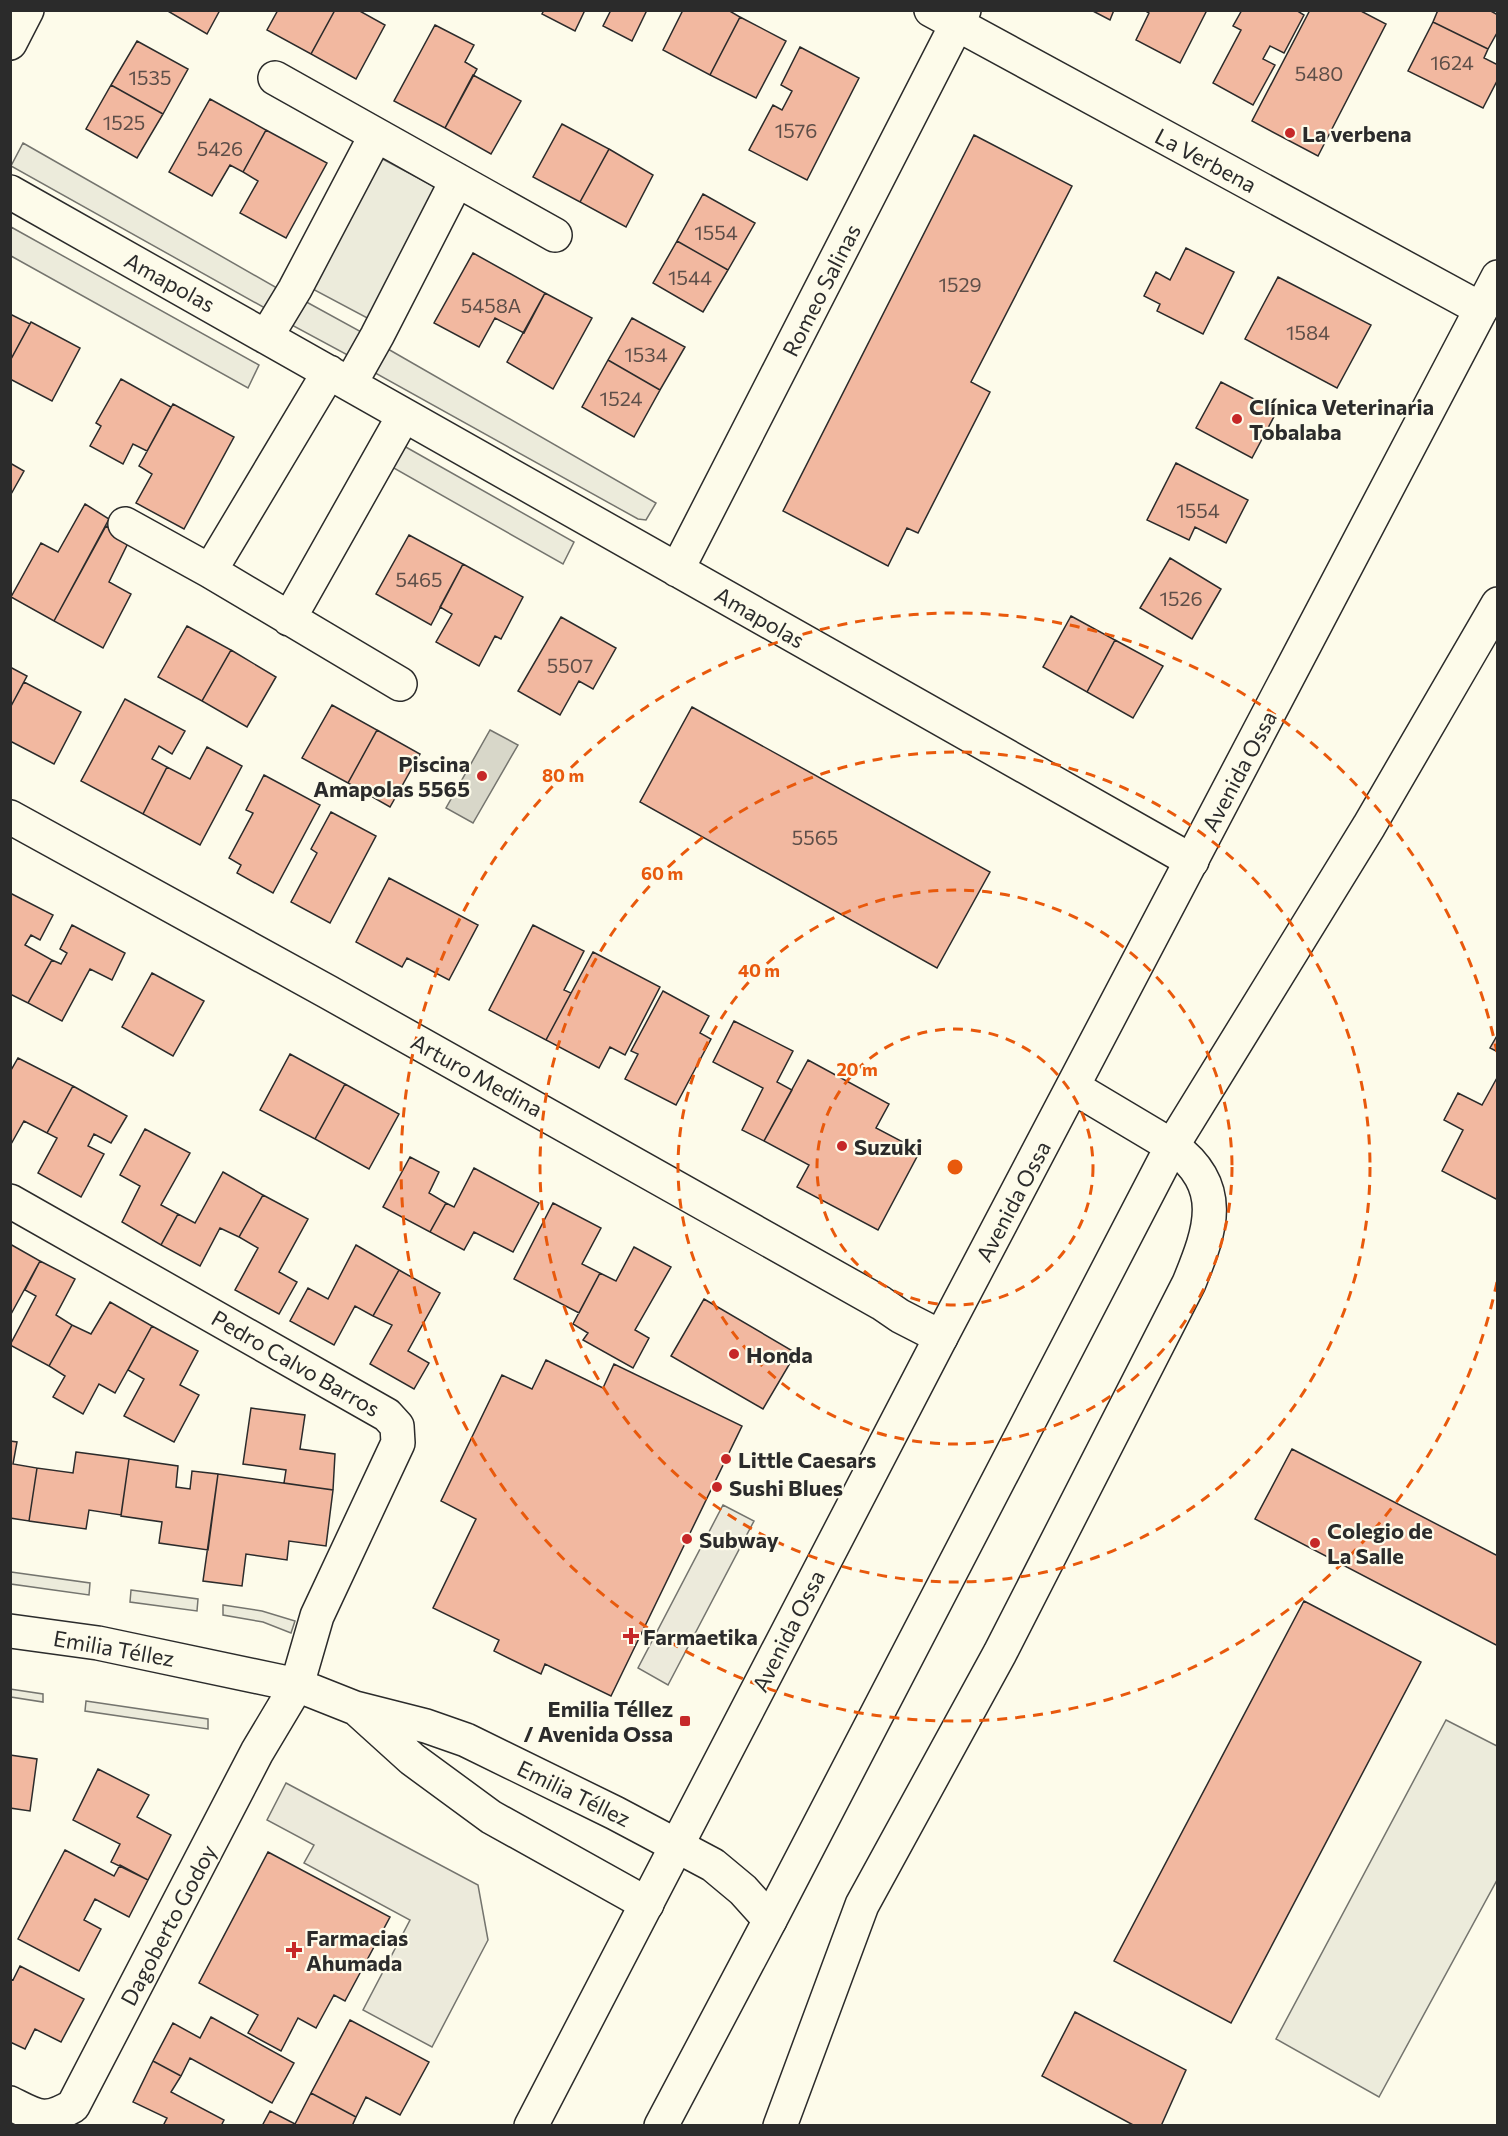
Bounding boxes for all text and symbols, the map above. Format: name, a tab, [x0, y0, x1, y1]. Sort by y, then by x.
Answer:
house number: 1624	[1430, 50, 1474, 74]
house number: 5480	[1295, 61, 1343, 85]
house number: 1535	[129, 65, 171, 89]
house number: 1525	[103, 110, 145, 134]
house number: 1576	[775, 118, 817, 142]
place label: La verbena	[1302, 120, 1412, 147]
street label: La Verbena	[1151, 122, 1261, 198]
marker: La verbena	[1283, 126, 1297, 140]
house number: 5426	[197, 136, 243, 160]
street label: Romeo Salinas	[776, 219, 866, 361]
house number: 1554	[694, 220, 738, 244]
street label: Amapolas	[120, 246, 220, 318]
house number: 1544	[668, 265, 712, 289]
house number: 1529	[938, 272, 982, 296]
house number: 5458A	[461, 293, 521, 317]
house number: 1584	[1286, 320, 1330, 344]
house number: 1534	[624, 342, 668, 366]
house number: 1524	[600, 386, 642, 410]
place label: Clínica Veterinaria Tobalaba	[1249, 393, 1434, 445]
marker: Clínica Veterinaria Tobalaba	[1230, 412, 1244, 426]
house number: 1554	[1176, 498, 1220, 522]
house number: 5465	[395, 567, 443, 591]
street label: Amapolas	[710, 581, 810, 653]
house number: 1526	[1159, 586, 1203, 610]
house number: 5507	[547, 653, 593, 677]
street label: Avenida Ossa	[1196, 706, 1282, 836]
place label: Piscina Amapolas 5565	[313, 750, 470, 802]
text: 80 m	[542, 764, 584, 786]
marker: Piscina Amapolas 5565	[475, 769, 489, 783]
house number: 5565	[792, 825, 838, 849]
text: 60 m	[641, 862, 683, 884]
text: 40 m	[738, 959, 780, 981]
street label: Arturo Medina	[407, 1028, 547, 1122]
text: 20 m	[836, 1058, 878, 1080]
place label: Suzuki	[854, 1133, 922, 1160]
street label: Avenida Ossa	[970, 1136, 1056, 1266]
marker: Suzuki	[835, 1139, 849, 1153]
centre of rings	[945, 1157, 965, 1177]
street label: Pedro Calvo Barros	[207, 1304, 385, 1422]
place label: Honda	[746, 1341, 813, 1368]
marker: Honda	[727, 1347, 741, 1361]
place label: Little Caesars	[738, 1446, 876, 1473]
marker: Little Caesars	[719, 1452, 733, 1466]
place label: Sushi Blues	[729, 1474, 843, 1501]
marker: Sushi Blues	[710, 1480, 724, 1494]
place label: Colegio de La Salle	[1327, 1517, 1433, 1569]
place label: Subway	[699, 1526, 779, 1553]
marker: Subway	[680, 1532, 694, 1546]
marker: Colegio de La Salle	[1308, 1536, 1322, 1550]
street label: Avenida Ossa	[746, 1566, 830, 1696]
place label: Farmaetika	[643, 1623, 758, 1650]
street label: Emilia Téllez	[51, 1624, 177, 1672]
marker: Farmaetika	[624, 1629, 638, 1643]
place label: Emilia Téllez / Avenida Ossa	[524, 1695, 673, 1747]
marker: Emilia Téllez / Avenida Ossa	[678, 1714, 692, 1728]
street label: Emilia Téllez	[513, 1754, 635, 1832]
street label: Dagoberto Godoy	[114, 1840, 222, 2010]
place label: Farmacias Ahumada	[306, 1924, 408, 1976]
marker: Farmacias Ahumada	[287, 1943, 301, 1957]

